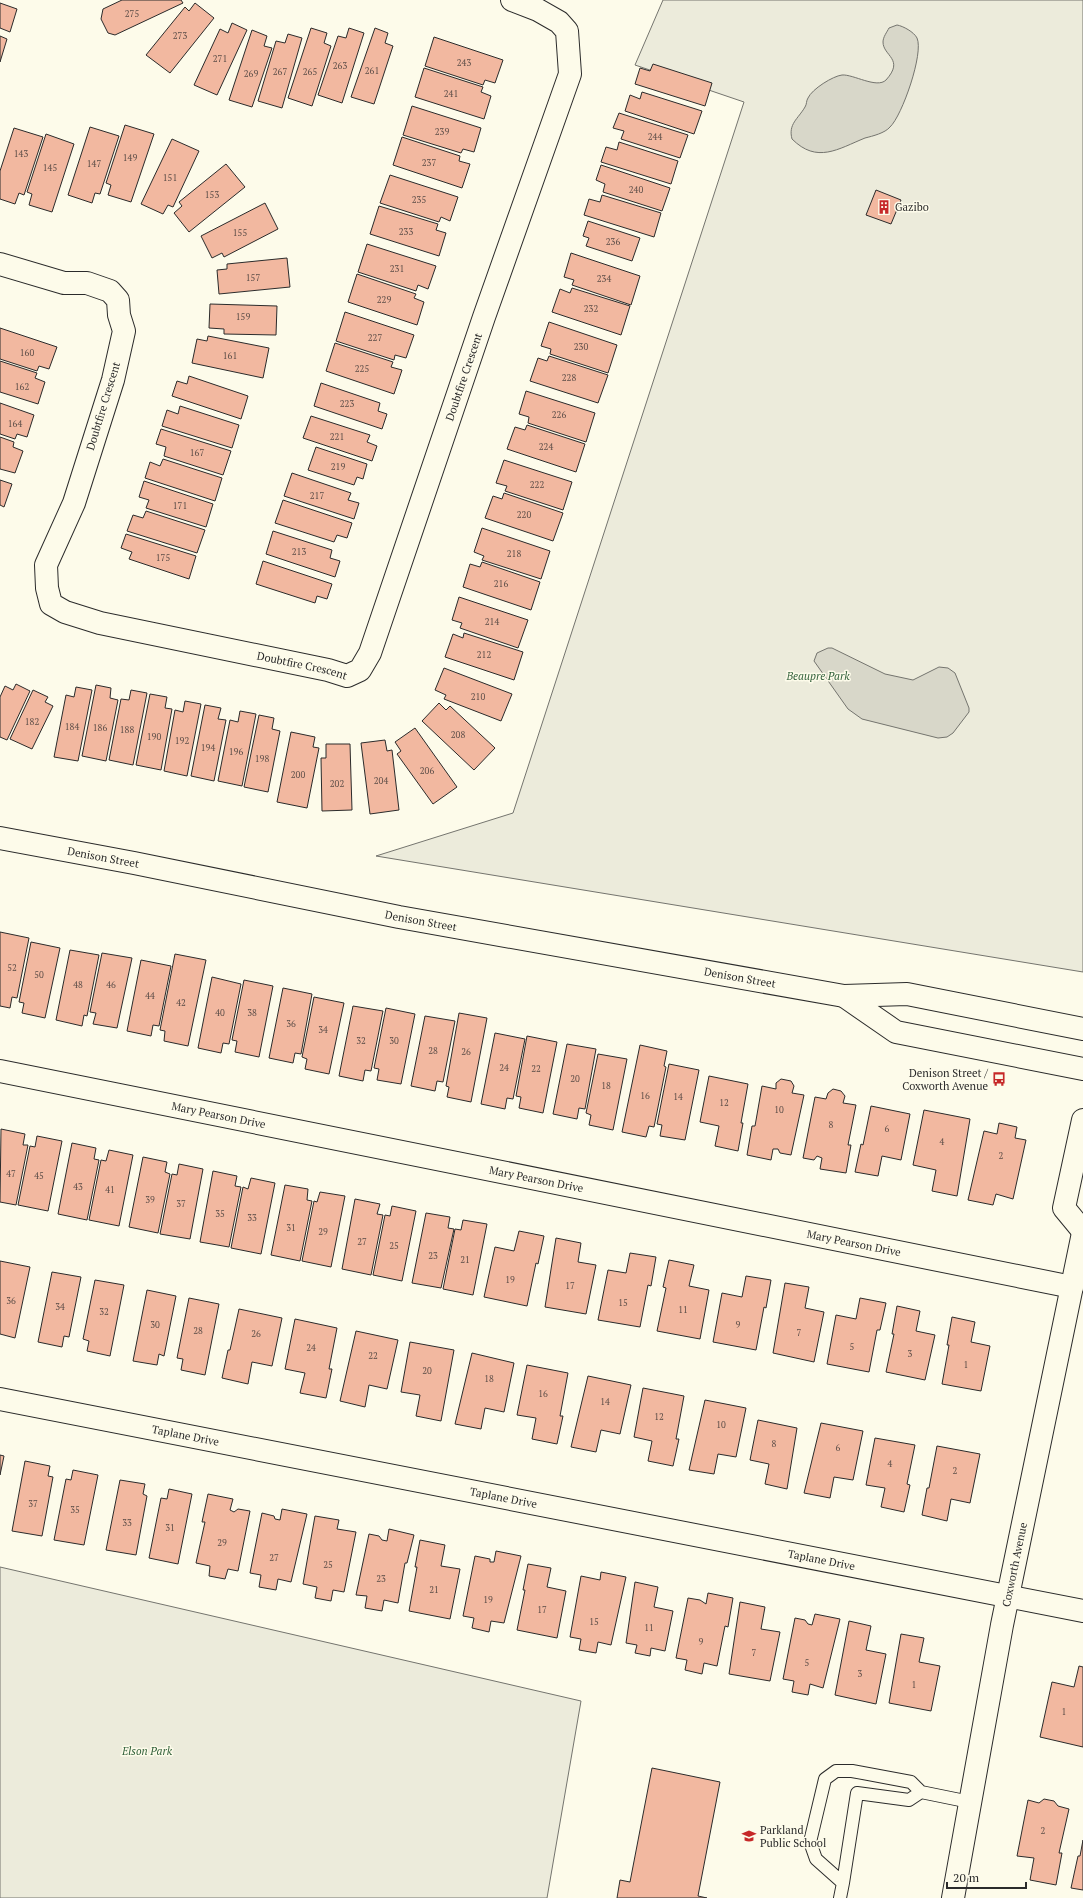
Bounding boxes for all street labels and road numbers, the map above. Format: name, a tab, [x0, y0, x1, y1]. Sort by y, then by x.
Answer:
street label: Doubtfire Crescent	[442, 331, 485, 423]
street label: Doubtfire Crescent	[83, 360, 123, 452]
street label: Doubtfire Crescent	[256, 649, 349, 683]
street label: Denison Street	[66, 844, 140, 871]
street label: Denison Street	[384, 907, 458, 934]
street label: Denison Street	[703, 964, 777, 991]
street label: Mary Pearson Drive	[170, 1099, 267, 1131]
street label: Mary Pearson Drive	[488, 1163, 585, 1195]
street label: Mary Pearson Drive	[806, 1227, 903, 1259]
street label: Taplane Drive	[151, 1422, 221, 1449]
street label: Taplane Drive	[469, 1484, 539, 1511]
street label: Coxworth Avenue	[999, 1521, 1030, 1608]
street label: Taplane Drive	[787, 1546, 857, 1573]

